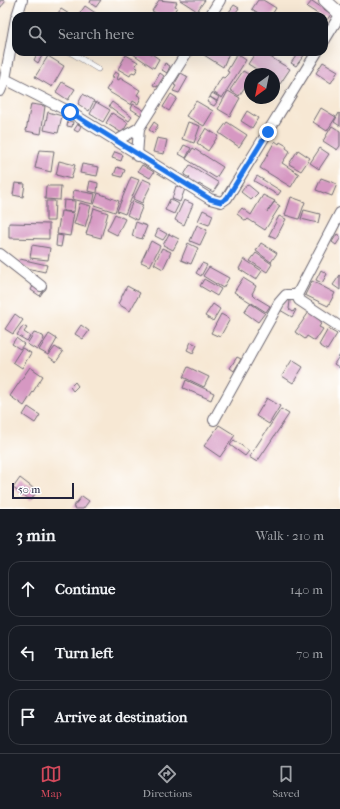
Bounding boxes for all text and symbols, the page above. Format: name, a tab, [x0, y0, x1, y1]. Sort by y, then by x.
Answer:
search box	[12, 12, 328, 56]
icon: search	[26, 23, 48, 45]
text: Search here	[58, 25, 134, 43]
north arrow	[244, 68, 280, 104]
route start	[61, 103, 79, 121]
route end	[259, 123, 277, 141]
scale bar	[12, 481, 74, 500]
text: 50 m	[18, 483, 40, 496]
text: 3 min	[16, 525, 56, 545]
text: Walk · 210 m	[256, 528, 324, 543]
icon: ahead	[17, 578, 39, 600]
text: Continue	[55, 580, 115, 598]
text: 140 m	[290, 582, 323, 597]
icon: left	[17, 642, 39, 664]
text: Turn left	[55, 644, 113, 662]
text: 70 m	[296, 646, 323, 661]
icon: arrive	[17, 706, 39, 728]
text: Arrive at destination	[55, 708, 187, 726]
tab: Map	[40, 763, 62, 800]
tab: Directions	[143, 763, 192, 800]
tab: Saved	[272, 763, 300, 800]

